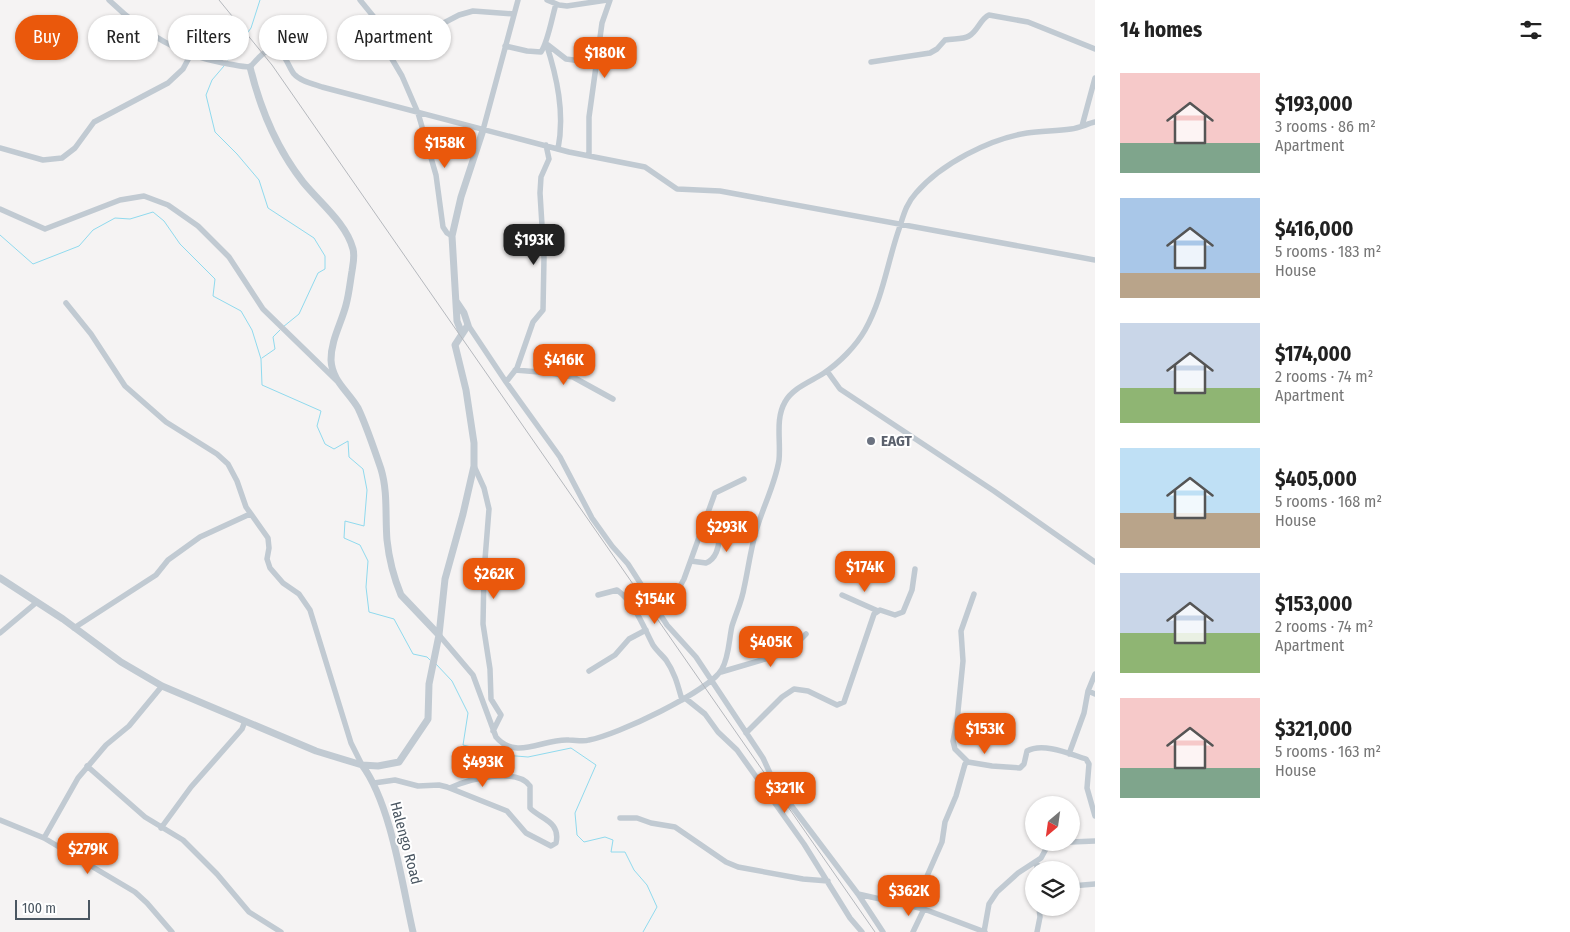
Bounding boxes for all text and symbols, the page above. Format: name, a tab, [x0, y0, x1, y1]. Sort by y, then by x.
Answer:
chip: Buy	[15, 15, 78, 60]
chip: Rent	[88, 15, 158, 60]
chip: Filters	[168, 15, 249, 60]
chip: New	[259, 15, 327, 60]
chip: Apartment	[337, 15, 451, 60]
icon: filters	[1517, 16, 1545, 44]
text: 14 homes	[1120, 17, 1202, 43]
pin: $180K	[570, 36, 640, 79]
text: $180K	[585, 43, 625, 62]
text: $193,000	[1275, 91, 1353, 117]
icon: home	[1160, 93, 1220, 153]
text: 3 rooms · 86 m²	[1275, 117, 1376, 136]
pin: $158K	[410, 126, 480, 169]
text: $158K	[425, 133, 465, 152]
text: Apartment	[1275, 136, 1344, 155]
text: $416,000	[1275, 216, 1354, 242]
icon: home	[1160, 218, 1220, 278]
pin: $193K	[499, 224, 569, 266]
text: $193K	[515, 230, 553, 249]
text: 5 rooms · 183 m²	[1275, 242, 1381, 261]
text: House	[1275, 261, 1316, 280]
text: $174,000	[1275, 341, 1352, 367]
icon: home	[1160, 343, 1220, 403]
pin: $416K	[529, 344, 599, 386]
text: $416K	[544, 350, 584, 369]
text: 2 rooms · 74 m²	[1275, 367, 1373, 386]
text: Apartment	[1275, 386, 1344, 405]
place label: EAGT	[881, 432, 913, 450]
marker: EAGT	[865, 435, 877, 447]
text: $405,000	[1275, 466, 1357, 492]
icon: home	[1160, 468, 1220, 528]
text: 5 rooms · 168 m²	[1275, 492, 1382, 511]
pin: $293K	[692, 510, 762, 553]
text: House	[1275, 511, 1316, 530]
text: $293K	[707, 517, 747, 536]
pin: $174K	[830, 550, 900, 593]
text: $174K	[846, 557, 884, 576]
pin: $262K	[459, 558, 529, 600]
text: $262K	[474, 564, 514, 583]
pin: $154K	[620, 582, 690, 625]
text: $154K	[635, 589, 675, 608]
text: $153,000	[1275, 591, 1353, 617]
icon: home	[1160, 593, 1220, 653]
text: 2 rooms · 74 m²	[1275, 617, 1373, 636]
pin: $405K	[736, 626, 806, 668]
text: $405K	[750, 632, 792, 651]
text: Apartment	[1275, 636, 1344, 655]
pin: $153K	[950, 712, 1020, 755]
text: $321,000	[1275, 716, 1352, 742]
icon: home	[1160, 718, 1220, 778]
text: $153K	[966, 719, 1004, 738]
text: 5 rooms · 163 m²	[1275, 742, 1381, 761]
pin: $493K	[448, 746, 518, 788]
text: $493K	[463, 752, 503, 771]
text: House	[1275, 761, 1316, 780]
pin: $321K	[750, 772, 820, 814]
text: $321K	[766, 778, 804, 797]
north arrow	[1025, 796, 1080, 851]
map controls	[1025, 796, 1080, 916]
street label: Halengo Road	[386, 800, 426, 886]
pin: $279K	[53, 832, 123, 875]
text: $279K	[68, 839, 108, 858]
button: layers	[1025, 861, 1080, 916]
pin: $362K	[874, 874, 944, 917]
text: $362K	[889, 881, 929, 900]
scale bar	[15, 897, 90, 920]
text: 100 m	[22, 900, 56, 917]

